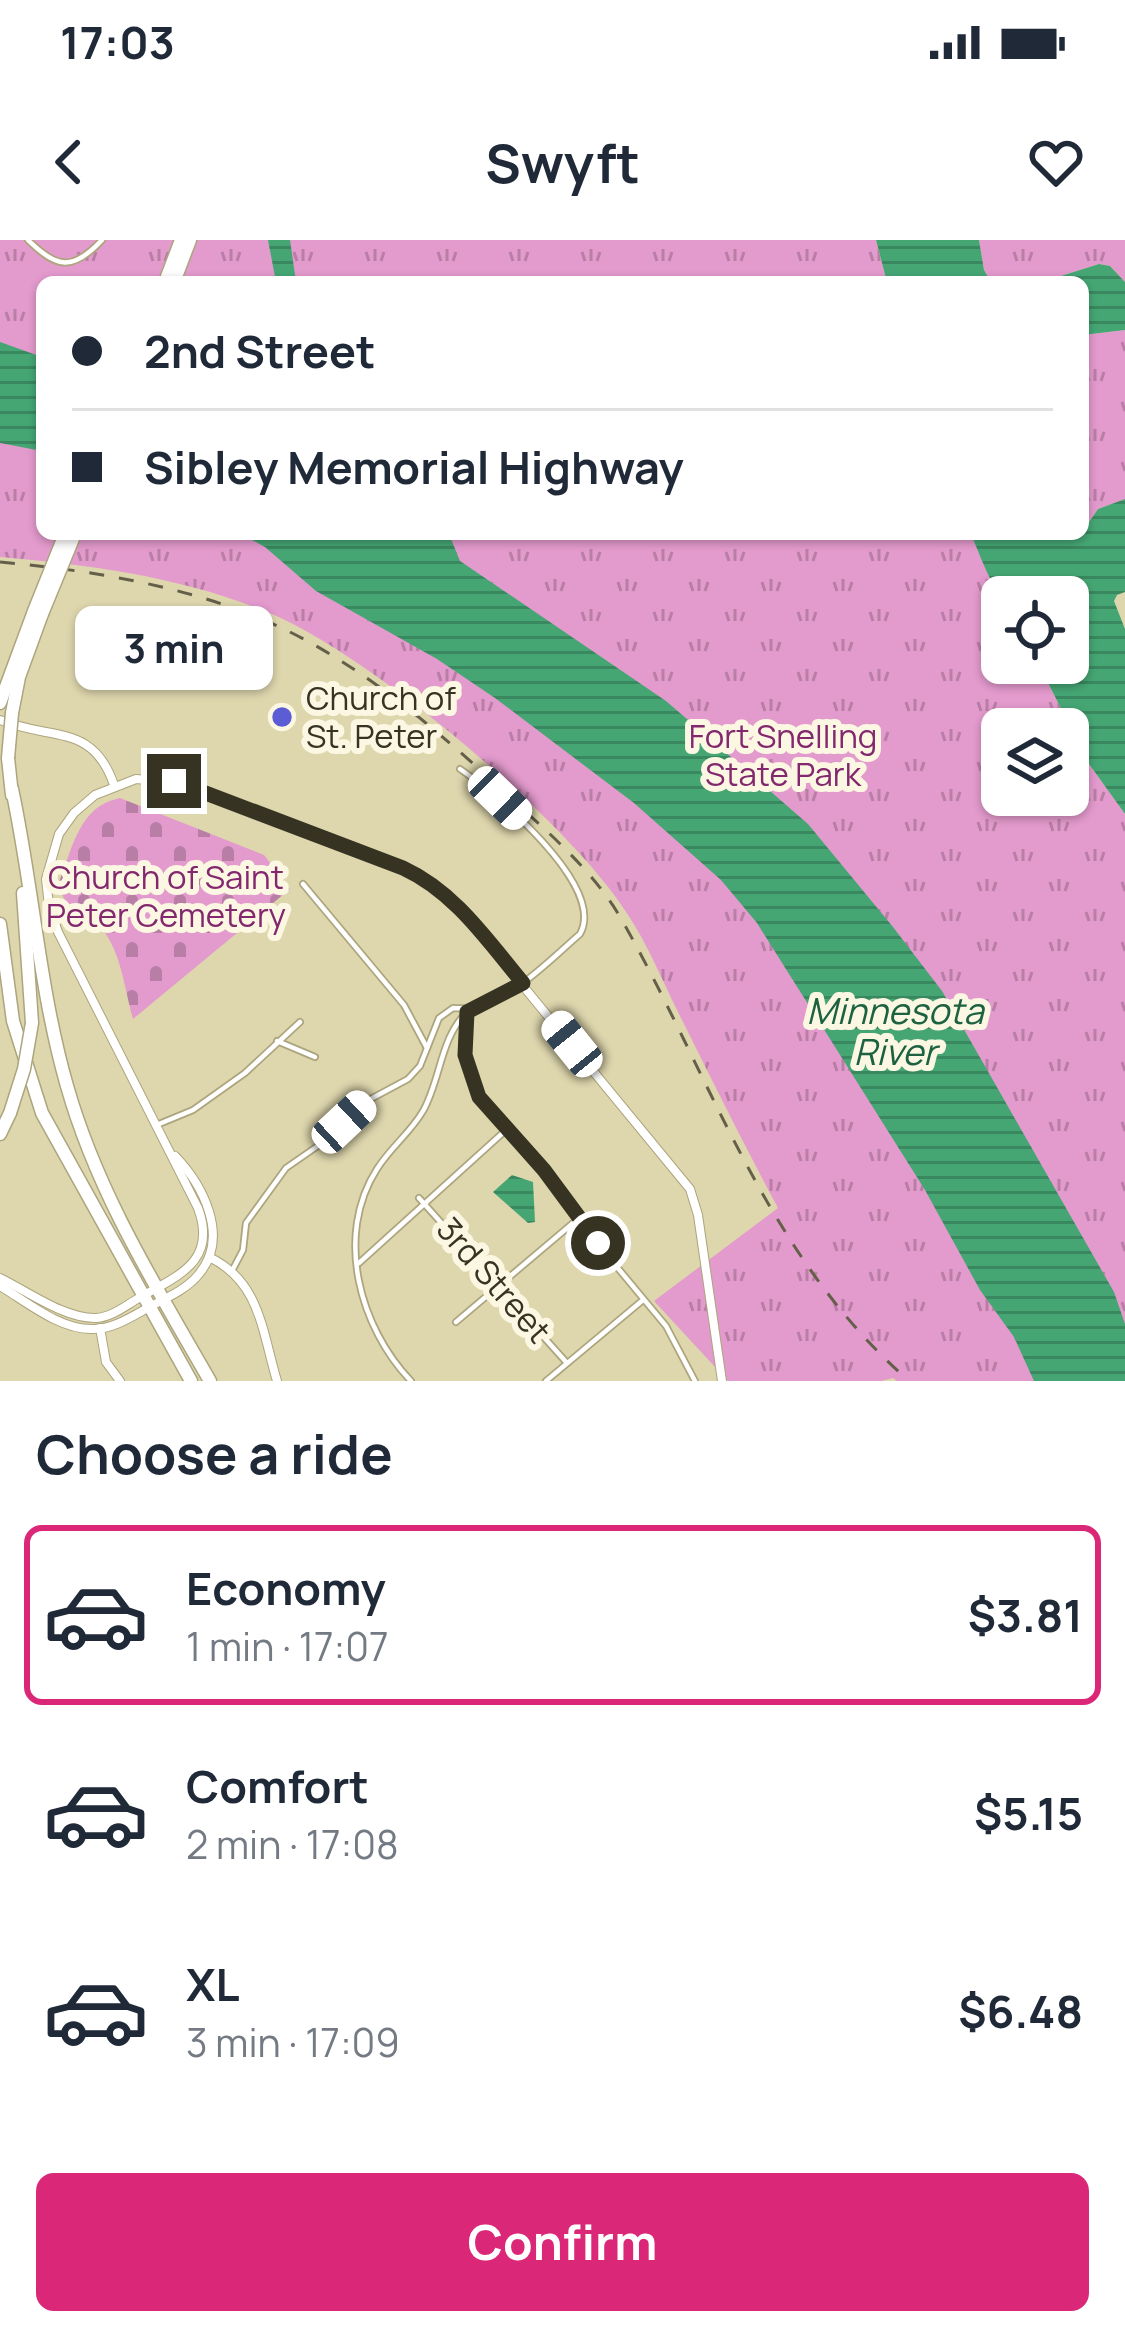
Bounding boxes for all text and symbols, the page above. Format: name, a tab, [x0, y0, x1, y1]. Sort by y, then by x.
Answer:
text: 17:03	[60, 11, 175, 73]
text: Swyft	[485, 125, 640, 199]
icon: back	[36, 129, 102, 195]
icon: heart	[1023, 129, 1089, 195]
text: 2nd Street	[144, 320, 376, 382]
text: Sibley Memorial Highway	[144, 436, 684, 498]
map controls	[981, 576, 1089, 816]
button: locate	[981, 576, 1089, 684]
callout: 3 min	[75, 607, 273, 691]
text: 3 min	[124, 621, 224, 675]
place label: Church of St. Peter	[306, 675, 456, 758]
marker: Church of St. Peter	[269, 704, 295, 730]
button: layers	[981, 708, 1089, 816]
park label: Fort Snelling State Park	[689, 713, 877, 796]
route end	[147, 754, 201, 808]
car	[462, 760, 538, 836]
park label: Church of Saint Peter Cemetery	[46, 854, 286, 937]
water label: Minnesota River	[807, 986, 985, 1076]
car	[535, 1005, 609, 1083]
car	[305, 1084, 383, 1160]
street label: 3rd Street	[427, 1207, 562, 1352]
route start	[571, 1216, 625, 1270]
text: Choose a ride	[36, 1416, 393, 1490]
text: Economy	[186, 1557, 386, 1619]
icon: car	[42, 1561, 150, 1669]
text: $3.81	[968, 1584, 1083, 1646]
text: 1 min · 17:07	[186, 1619, 389, 1673]
text: Comfort	[186, 1755, 369, 1817]
icon: car	[42, 1759, 150, 1867]
text: $5.15	[974, 1782, 1083, 1844]
text: 2 min · 17:08	[186, 1817, 399, 1871]
text: XL	[186, 1953, 240, 2015]
icon: car	[42, 1957, 150, 2065]
text: $6.48	[958, 1980, 1083, 2042]
text: 3 min · 17:09	[186, 2015, 400, 2069]
button: Confirm	[36, 2173, 1089, 2311]

